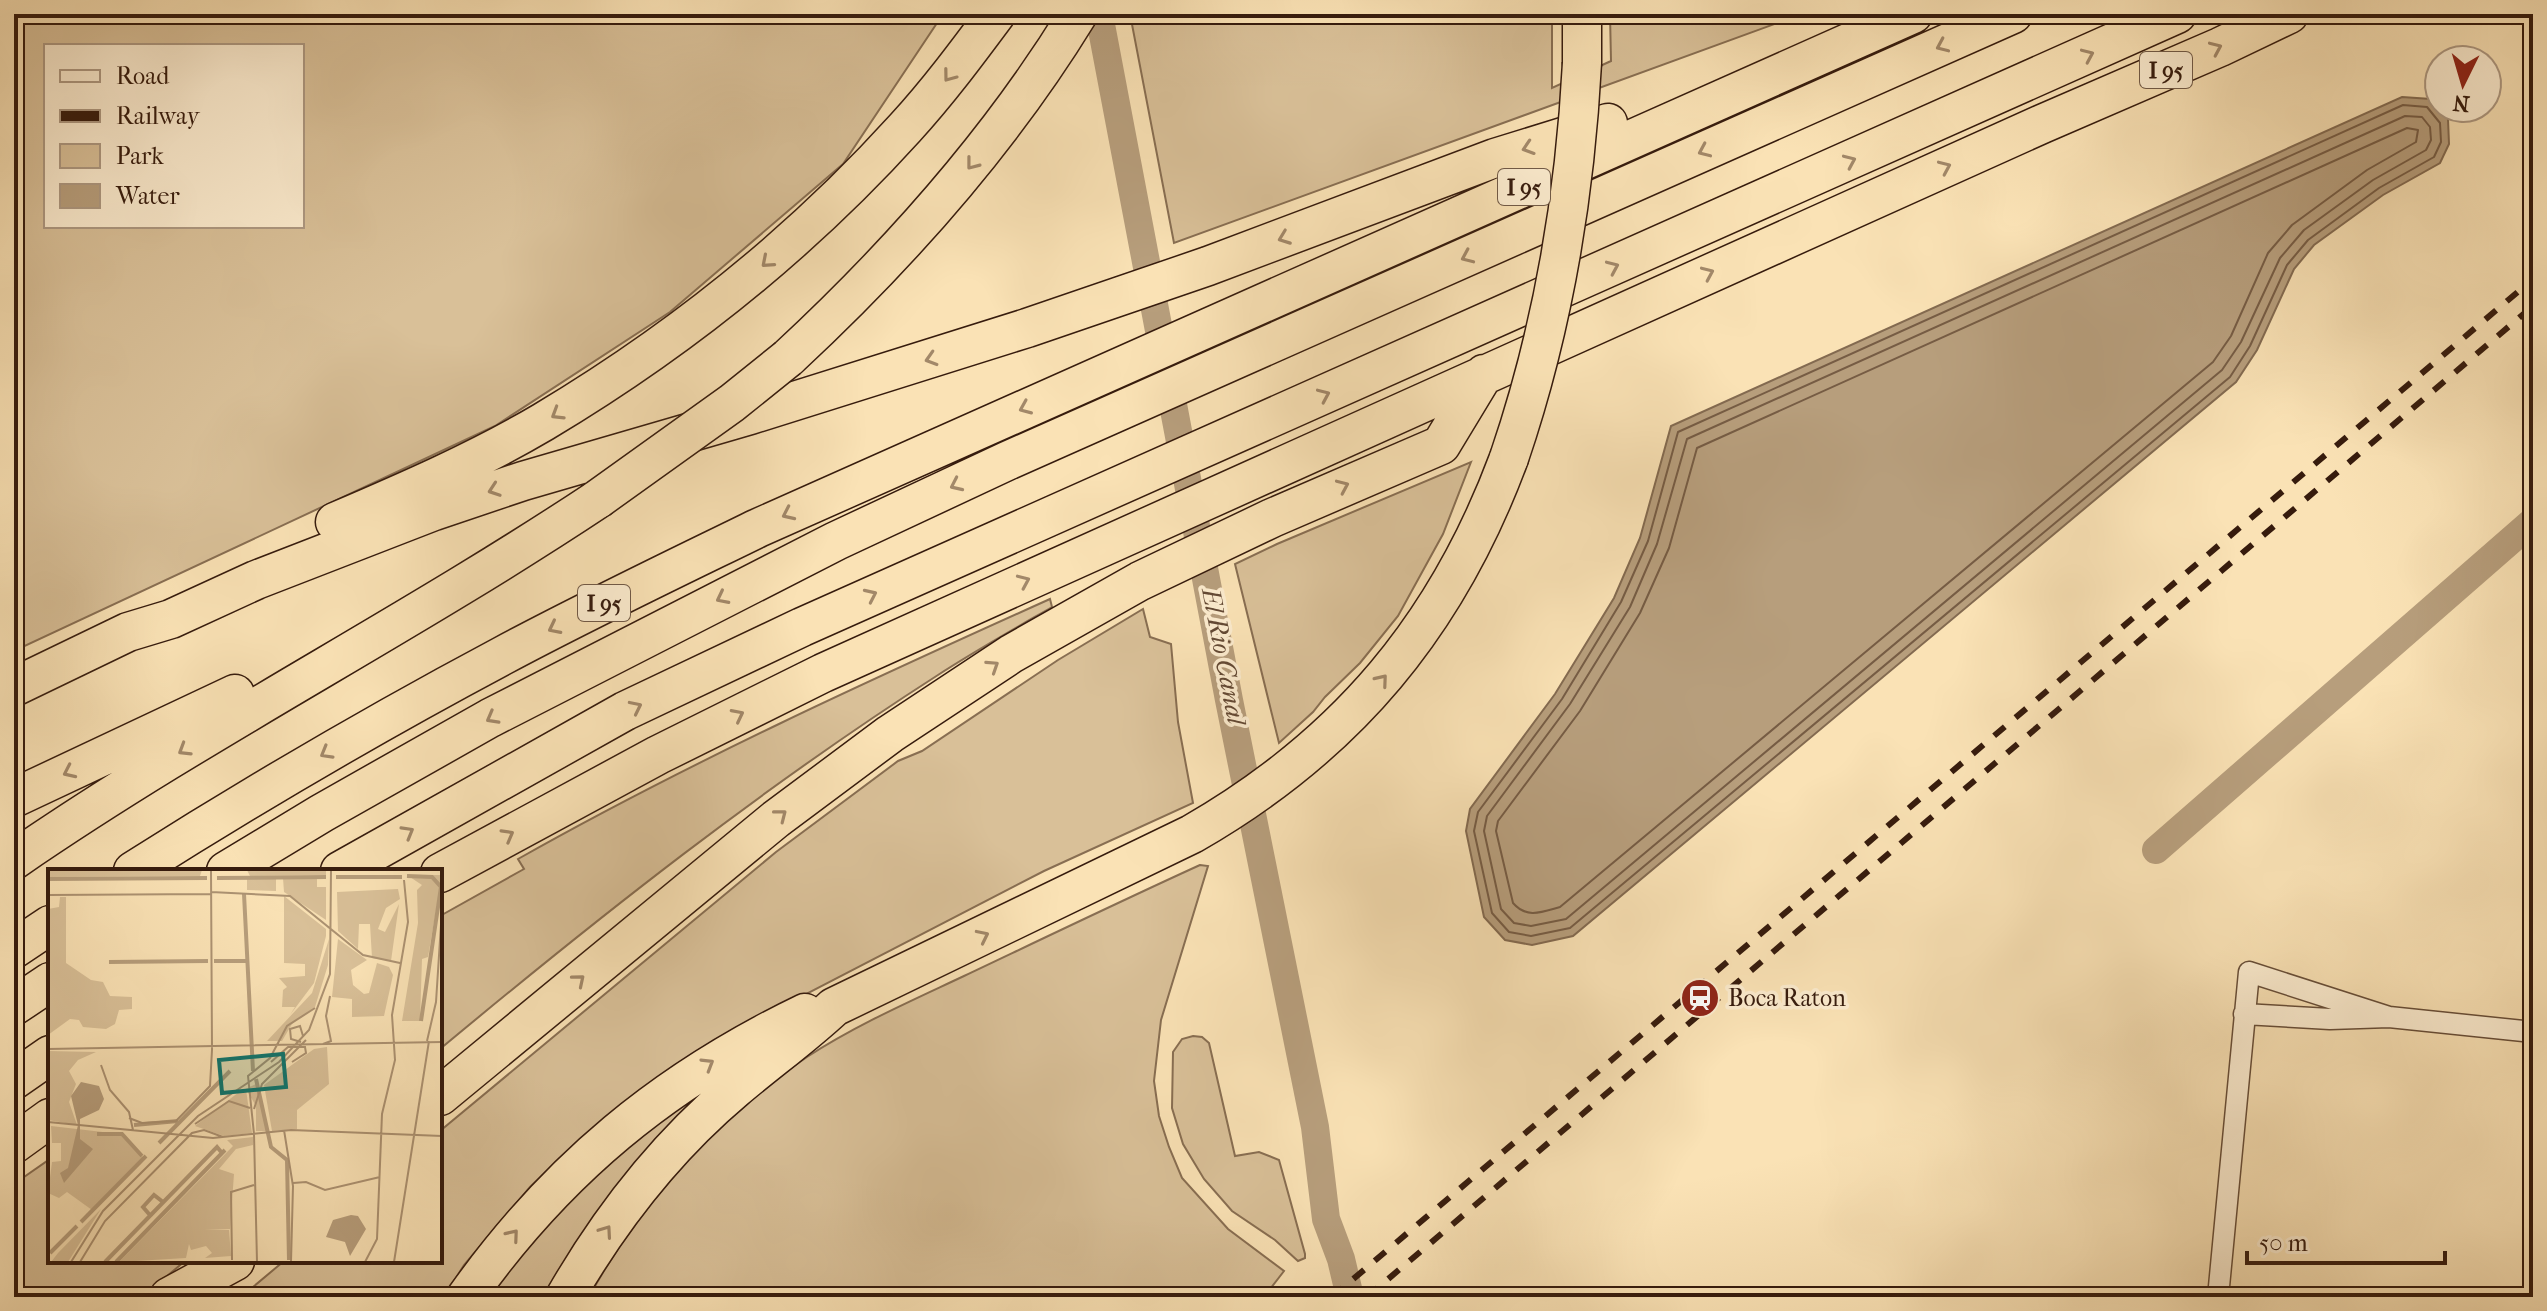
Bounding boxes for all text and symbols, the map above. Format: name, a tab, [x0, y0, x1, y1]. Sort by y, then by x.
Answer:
one-way arrow	[1936, 36, 1950, 52]
one-way arrow	[2208, 42, 2223, 58]
legend	[44, 44, 304, 228]
north arrow	[2423, 44, 2503, 124]
one-way arrow	[2079, 49, 2094, 65]
road number: I 95	[2140, 52, 2192, 88]
text: Road	[116, 62, 170, 90]
one-way arrow	[944, 67, 958, 82]
text: N	[2452, 89, 2471, 117]
text: Railway	[116, 102, 201, 130]
one-way arrow	[1522, 139, 1536, 155]
text: Park	[116, 142, 164, 170]
one-way arrow	[1698, 142, 1712, 158]
one-way arrow	[967, 155, 981, 170]
one-way arrow	[1842, 155, 1856, 171]
one-way arrow	[1937, 161, 1952, 177]
road number: I 95	[1498, 169, 1550, 205]
text: Water	[115, 182, 180, 210]
one-way arrow	[1278, 228, 1292, 245]
one-way arrow	[1460, 247, 1475, 263]
one-way arrow	[762, 252, 777, 267]
one-way arrow	[1604, 261, 1619, 277]
one-way arrow	[1700, 267, 1714, 283]
one-way arrow	[925, 349, 939, 365]
one-way arrow	[1316, 389, 1330, 405]
one-way arrow	[1019, 398, 1033, 415]
one-way arrow	[551, 404, 566, 419]
one-way arrow	[950, 475, 965, 491]
one-way arrow	[1335, 480, 1349, 496]
one-way arrow	[488, 481, 502, 497]
one-way arrow	[782, 504, 796, 520]
one-way arrow	[1016, 574, 1031, 590]
water label: El Rio Canal	[1195, 583, 1252, 729]
road number: I 95	[578, 585, 630, 621]
one-way arrow	[716, 588, 731, 603]
one-way arrow	[862, 589, 877, 605]
one-way arrow	[548, 619, 563, 634]
one-way arrow	[985, 661, 999, 676]
one-way arrow	[1372, 675, 1387, 690]
one-way arrow	[627, 701, 642, 717]
one-way arrow	[485, 708, 500, 723]
one-way arrow	[730, 709, 745, 725]
one-way arrow	[178, 740, 193, 755]
one-way arrow	[320, 743, 335, 759]
one-way arrow	[63, 762, 78, 778]
one-way arrow	[772, 811, 787, 825]
one-way arrow	[399, 826, 414, 842]
one-way arrow	[499, 829, 514, 845]
inset map	[48, 869, 442, 1263]
one-way arrow	[974, 930, 989, 946]
one-way arrow	[570, 975, 585, 990]
station icon: Boca Raton	[1679, 977, 1721, 1019]
place label: Boca Raton	[1728, 984, 1846, 1012]
one-way arrow	[699, 1059, 714, 1074]
scale bar	[2247, 1215, 2445, 1265]
one-way arrow	[596, 1225, 611, 1240]
text: 50 m	[2259, 1229, 2308, 1257]
one-way arrow	[503, 1230, 518, 1244]

